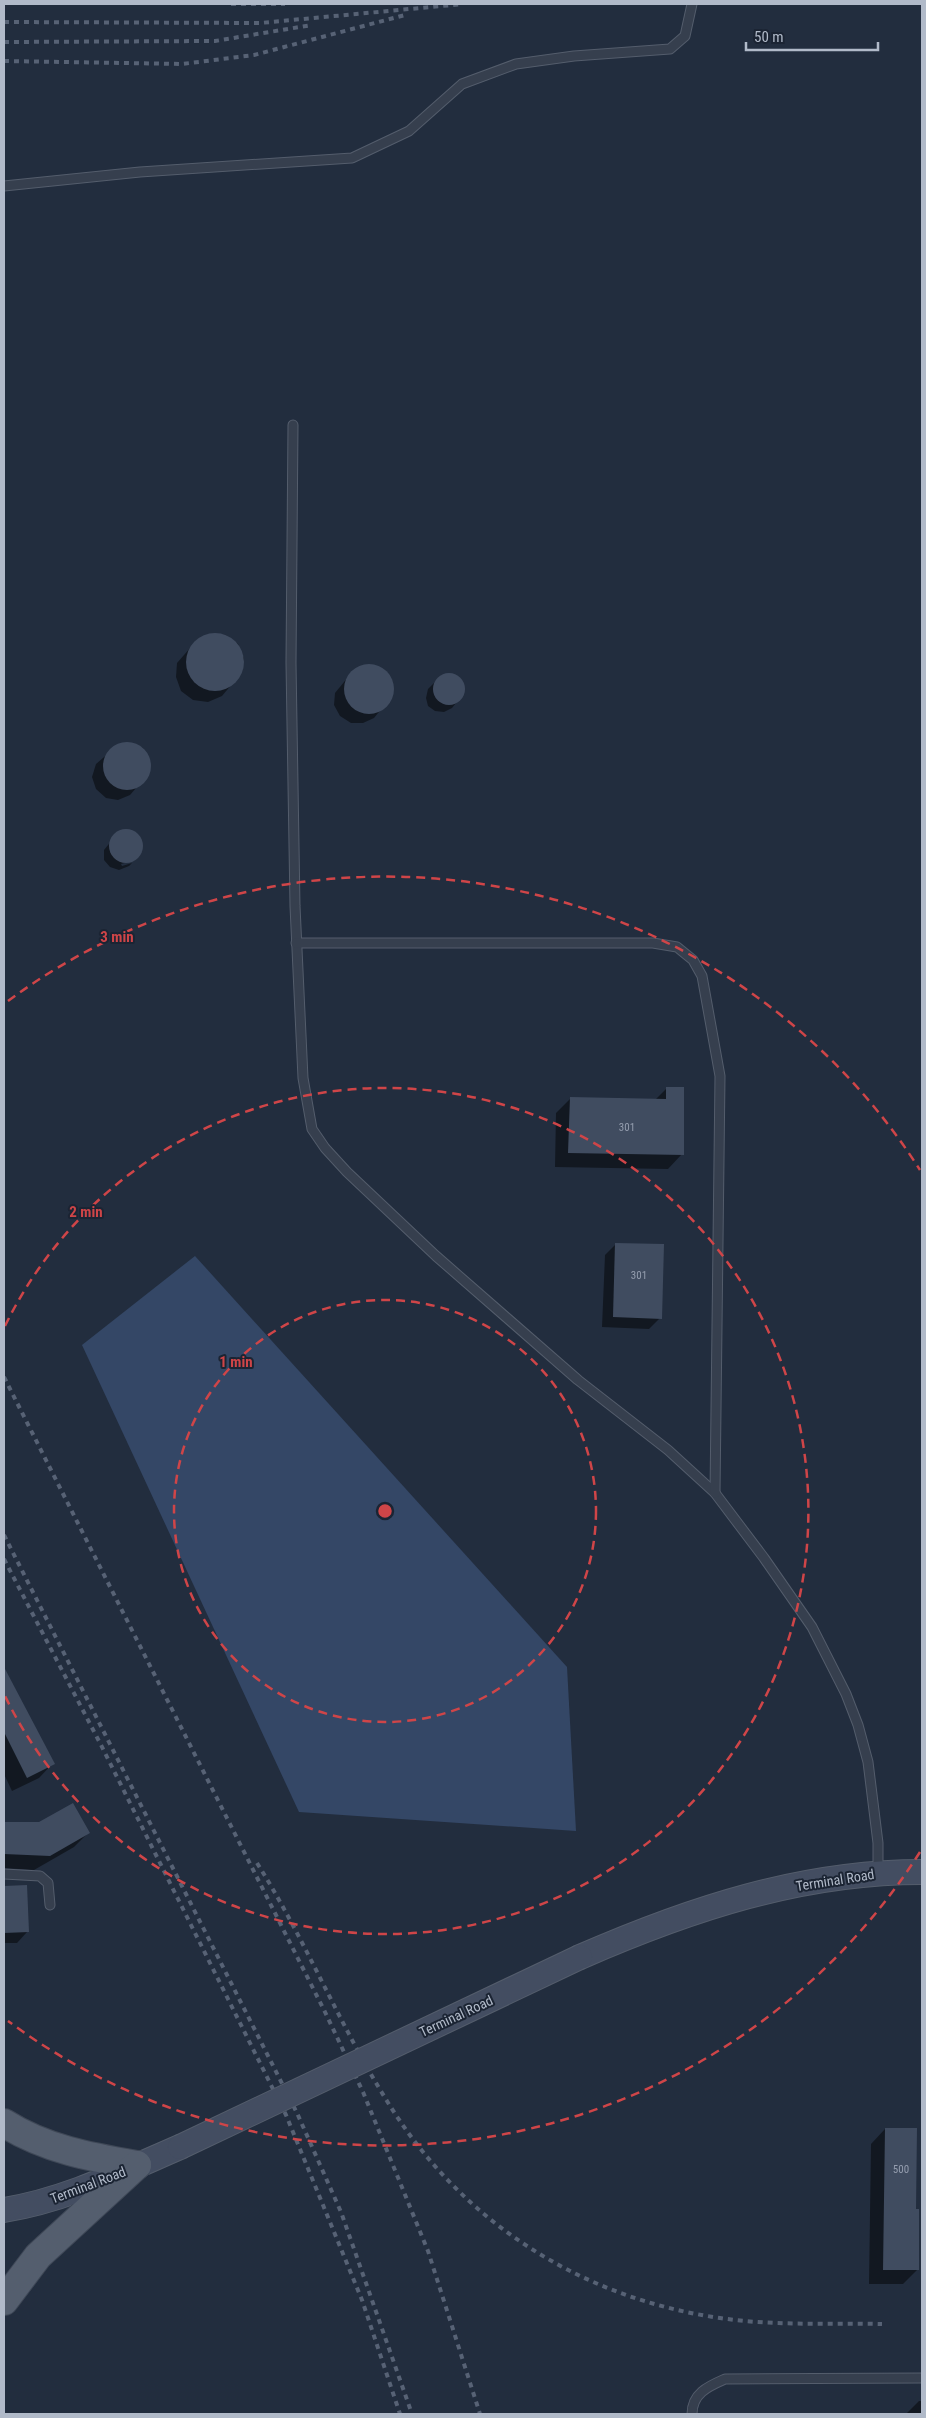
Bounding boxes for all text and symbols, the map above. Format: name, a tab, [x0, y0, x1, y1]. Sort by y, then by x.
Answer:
scale bar	[746, 20, 878, 52]
text: 50 m	[754, 28, 784, 46]
text: 3 min	[100, 928, 134, 946]
house number: 301	[619, 1121, 635, 1134]
text: 2 min	[69, 1203, 103, 1221]
house number: 301	[631, 1269, 647, 1282]
text: 1 min	[219, 1353, 253, 1371]
centre of rings	[376, 1502, 394, 1520]
street label: Terminal Road	[795, 1866, 875, 1894]
street label: Terminal Road	[417, 1992, 495, 2040]
street label: Terminal Road	[48, 2163, 128, 2207]
house number: 500	[893, 2163, 909, 2176]

